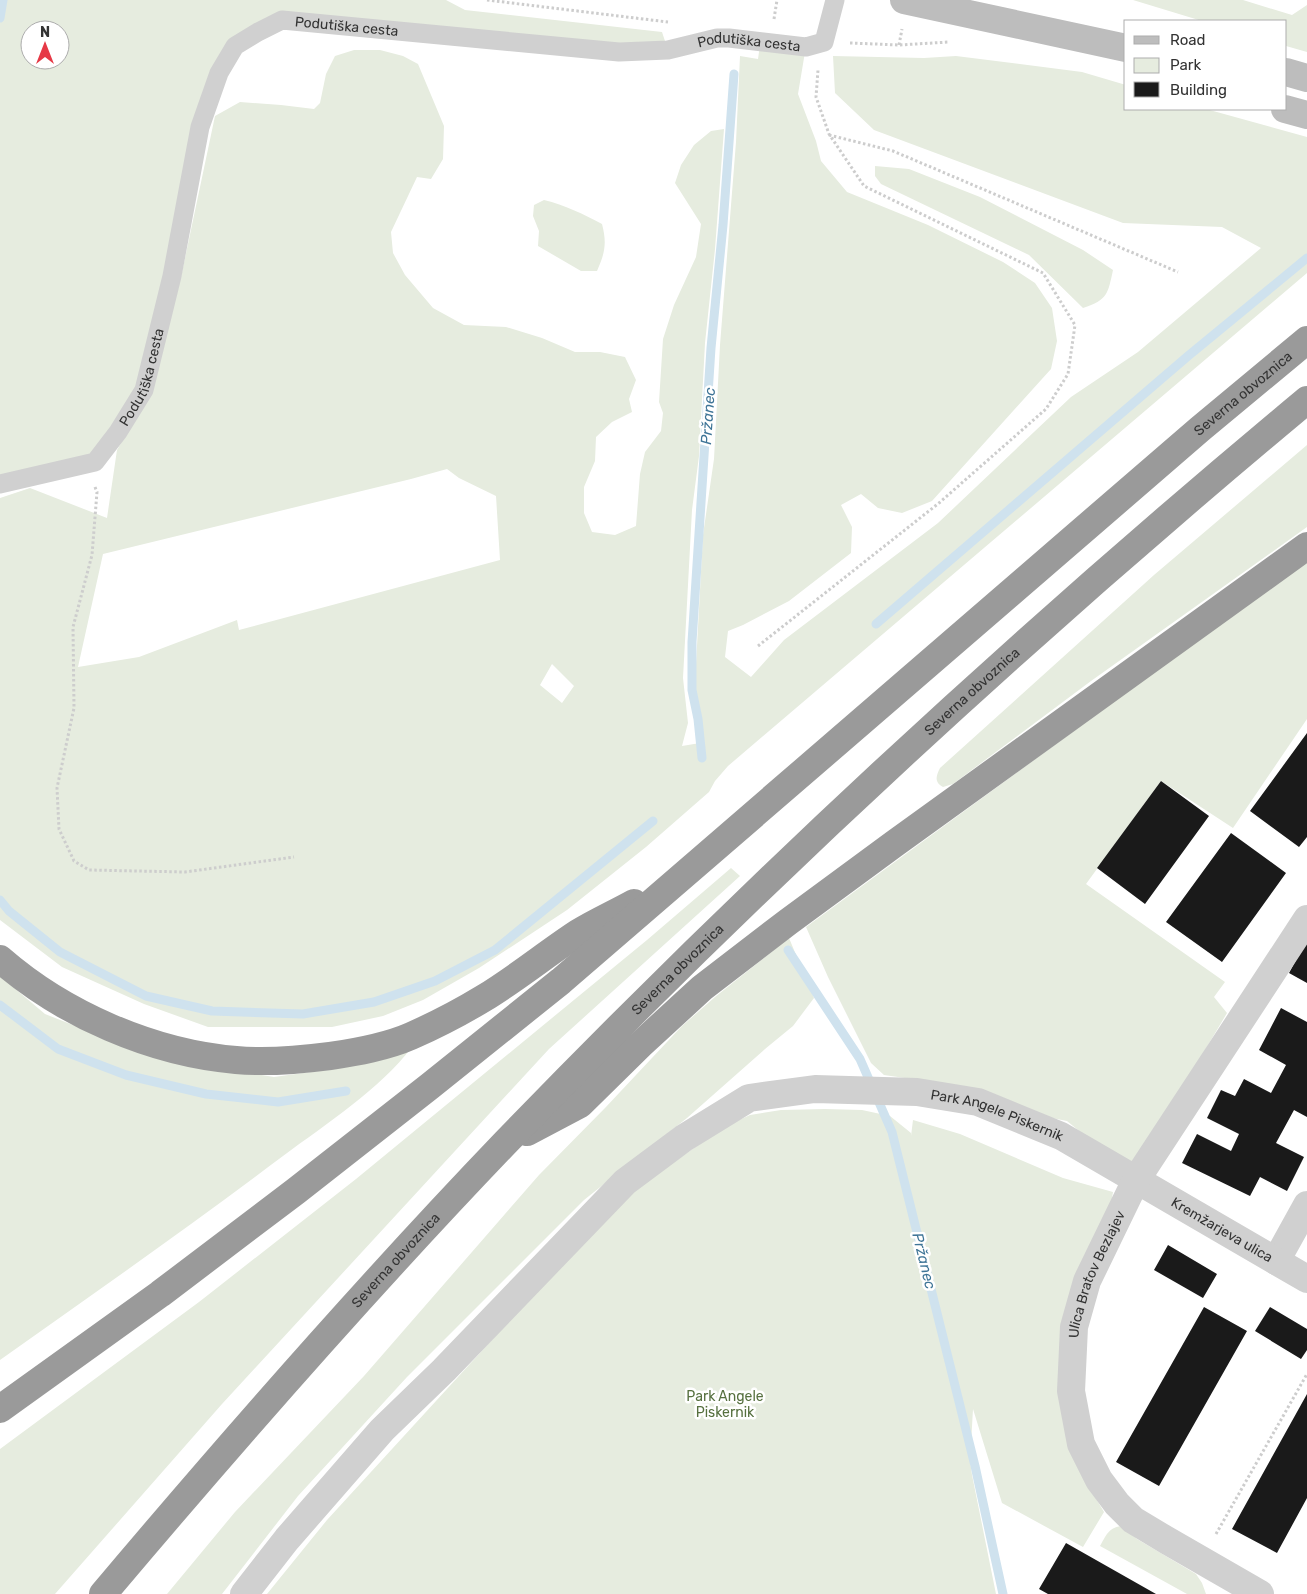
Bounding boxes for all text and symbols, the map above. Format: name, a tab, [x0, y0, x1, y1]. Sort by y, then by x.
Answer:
street label: Podutiška cesta	[294, 13, 399, 40]
north arrow	[20, 20, 70, 70]
legend	[1124, 20, 1287, 110]
text: N	[40, 24, 50, 41]
street label: Podutiška cesta	[696, 30, 801, 55]
text: Road	[1170, 31, 1206, 49]
text: Park	[1170, 56, 1201, 74]
text: Building	[1170, 81, 1227, 99]
street label: Podutiška cesta	[116, 327, 168, 429]
street label: Severna obvoznica	[1191, 348, 1296, 439]
water label: Pržanec	[697, 387, 719, 445]
street label: Severna obvoznica	[921, 644, 1023, 739]
street label: Severna obvoznica	[628, 921, 727, 1019]
street label: Park Angele Piskernik	[929, 1086, 1067, 1145]
street label: Kremžarjeva ulica	[1168, 1194, 1276, 1266]
street label: Ulica Bratov Bezlajev	[1065, 1208, 1129, 1338]
street label: Severna obvoznica	[348, 1209, 444, 1311]
water label: Pržanec	[908, 1231, 940, 1291]
park label: Park Angele Piskernik	[686, 1388, 764, 1421]

